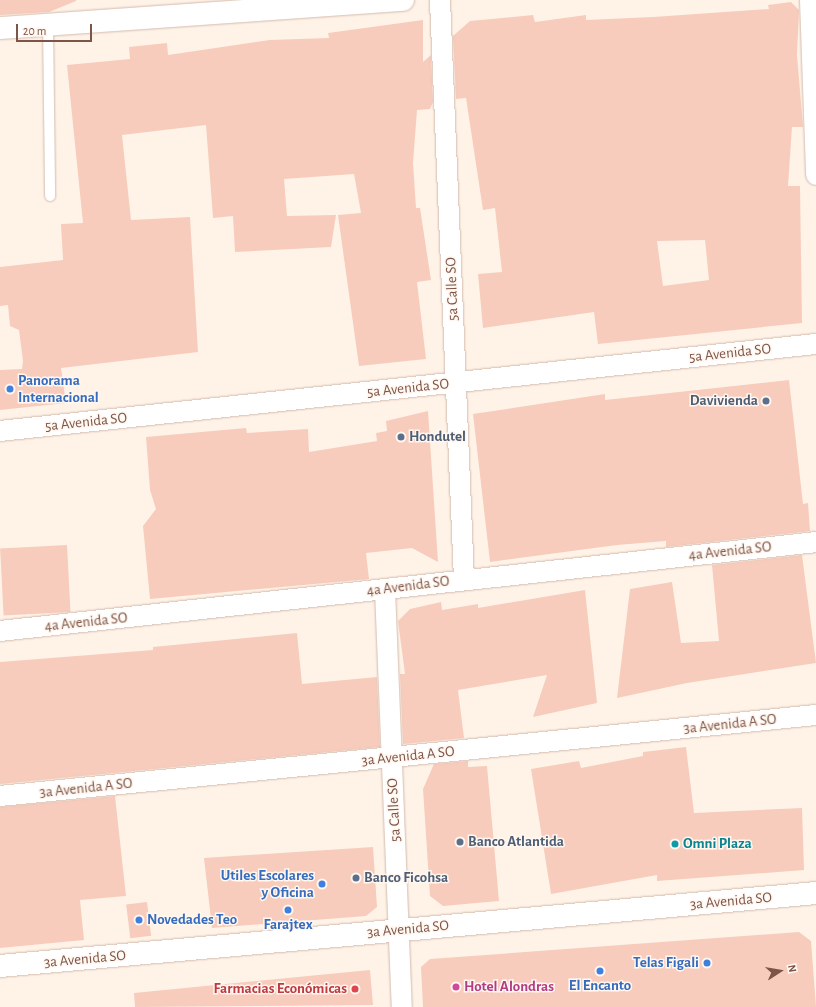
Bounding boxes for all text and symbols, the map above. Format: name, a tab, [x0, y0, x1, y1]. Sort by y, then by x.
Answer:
scale bar	[18, 16, 94, 42]
text: 20 m	[23, 25, 46, 37]
street label: 5a Calle SO	[442, 257, 462, 321]
street label: 5a Avenida SO	[688, 340, 772, 366]
place label: Panorama Internacional	[18, 371, 99, 406]
street label: 5a Avenida SO	[366, 375, 450, 401]
marker: Panorama Internacional	[5, 384, 15, 394]
place label: Davivienda	[690, 392, 758, 410]
marker: Davivienda	[761, 396, 771, 406]
street label: 5a Avenida SO	[44, 409, 128, 435]
place label: Hondutel	[409, 428, 466, 446]
marker: Hondutel	[396, 432, 406, 442]
street label: 4a Avenida SO	[688, 538, 772, 564]
street label: 4a Avenida SO	[366, 572, 450, 600]
street label: 4a Avenida SO	[44, 609, 128, 635]
street label: 3a Avenida A SO	[683, 710, 777, 738]
street label: 3a Avenida A SO	[361, 742, 455, 770]
street label: 3a Avenida A SO	[39, 774, 133, 802]
street label: 5a Calle SO	[383, 778, 405, 842]
place label: Banco Atlantida	[468, 833, 564, 851]
place label: Omni Plaza	[683, 835, 752, 853]
marker: Banco Atlantida	[455, 837, 465, 847]
marker: Omni Plaza	[670, 839, 680, 849]
place label: Utiles Escolares y Oficina	[221, 866, 314, 901]
place label: Banco Ficohsa	[364, 869, 448, 887]
marker: Banco Ficohsa	[351, 873, 361, 883]
marker: Utiles Escolares y Oficina	[317, 879, 327, 889]
street label: 3a Avenida SO	[689, 888, 773, 914]
marker: Farajtex	[283, 905, 293, 915]
place label: Novedades Teo	[147, 911, 237, 929]
marker: Novedades Teo	[134, 915, 144, 925]
place label: Farajtex	[263, 916, 313, 934]
street label: 3a Avenida SO	[366, 916, 450, 942]
street label: 3a Avenida SO	[43, 946, 127, 972]
north arrow	[760, 951, 800, 991]
place label: Telas Figali	[633, 954, 699, 972]
marker: Telas Figali	[702, 958, 712, 968]
text: N	[786, 964, 798, 973]
marker: El Encanto	[595, 966, 605, 976]
place label: El Encanto	[569, 977, 631, 995]
place label: Hotel Alondras	[464, 978, 554, 996]
place label: Farmacias Económicas	[214, 980, 347, 998]
marker: Hotel Alondras	[451, 982, 461, 992]
marker: Farmacias Económicas	[350, 984, 360, 994]

